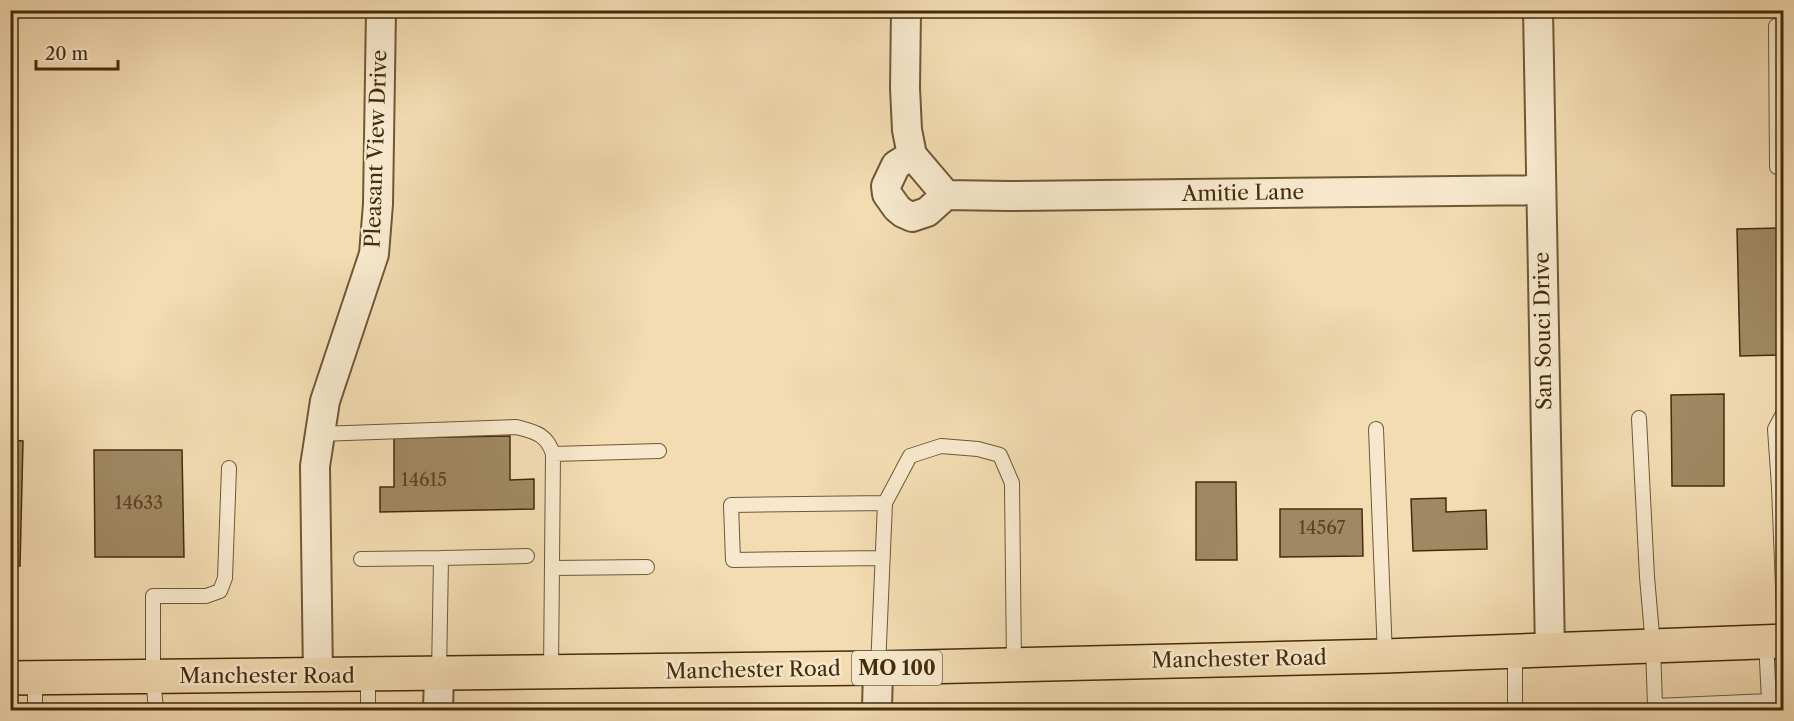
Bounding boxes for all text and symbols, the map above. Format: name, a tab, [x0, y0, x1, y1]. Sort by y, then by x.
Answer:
scale bar	[36, 33, 118, 71]
text: 20 m	[45, 43, 89, 65]
street label: Pleasant View Drive	[360, 49, 391, 249]
street label: Amitie Lane	[1181, 179, 1304, 206]
street label: San Souci Drive	[1529, 252, 1556, 410]
house number: 14615	[401, 469, 447, 491]
house number: 14633	[115, 492, 163, 514]
house number: 14567	[1299, 517, 1346, 539]
street label: Manchester Road	[1151, 644, 1327, 673]
road number: MO 100	[852, 651, 942, 685]
street label: Manchester Road	[665, 655, 841, 684]
street label: Manchester Road	[179, 663, 355, 688]

